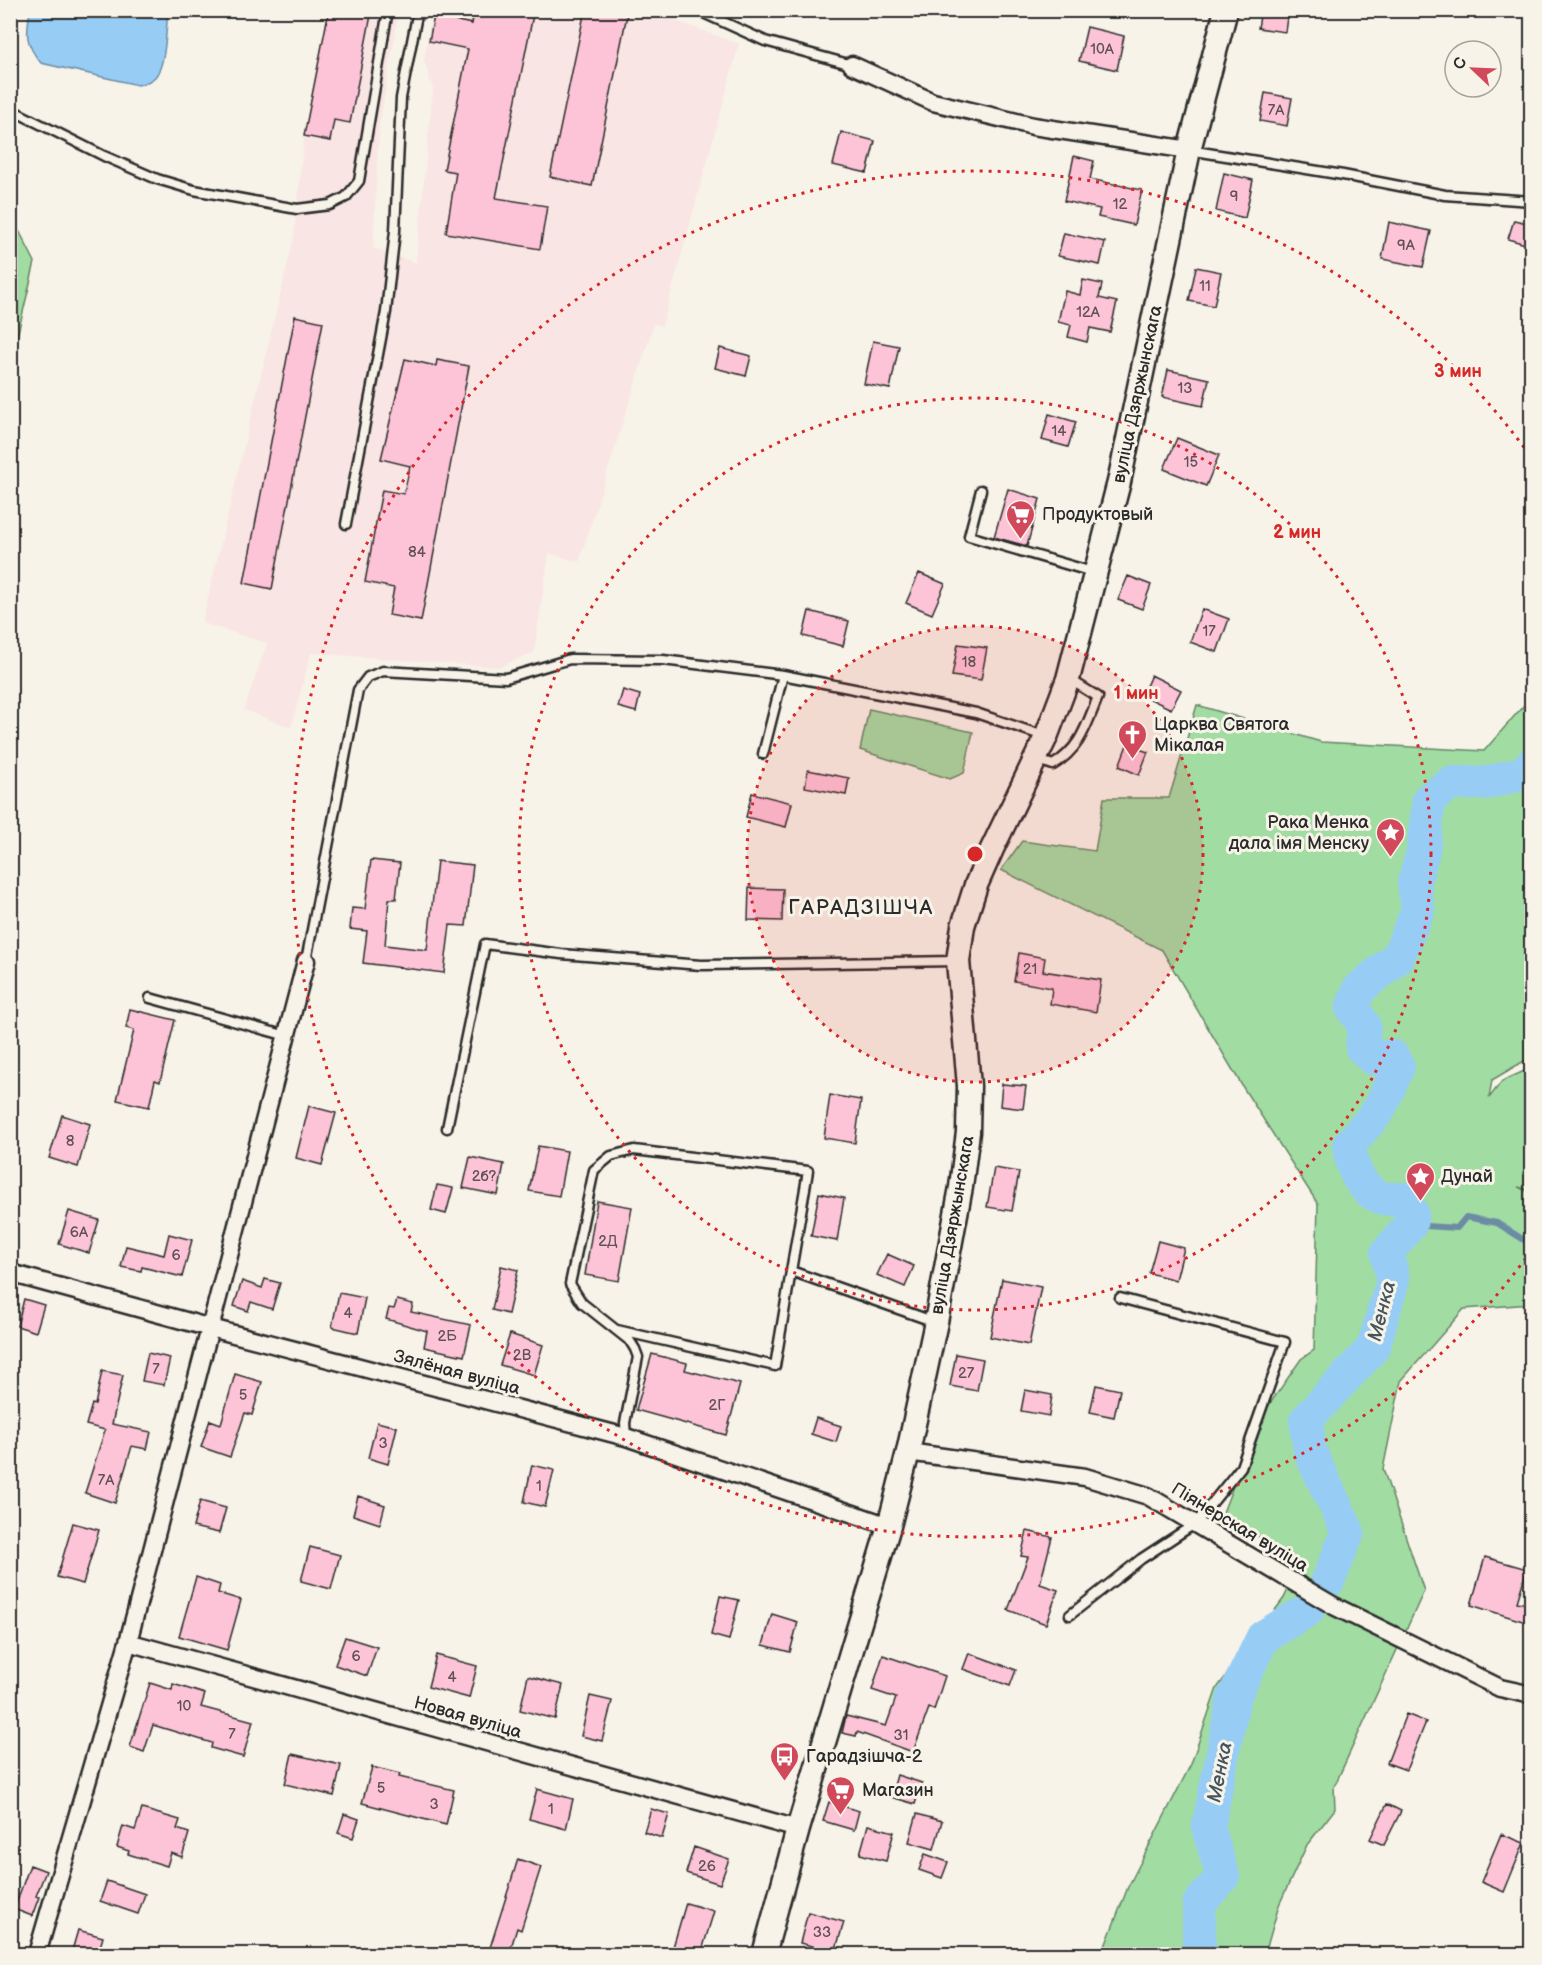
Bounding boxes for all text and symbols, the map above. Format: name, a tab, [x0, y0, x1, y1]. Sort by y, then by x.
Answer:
north arrow	[1443, 39, 1503, 99]
house number: 10А	[1090, 40, 1115, 59]
text: С	[1450, 55, 1471, 73]
house number: 7А	[1268, 101, 1285, 120]
house number: 9	[1230, 187, 1238, 206]
house number: 12	[1113, 195, 1127, 214]
house number: 9А	[1397, 236, 1416, 255]
house number: 11	[1199, 277, 1211, 296]
house number: 12А	[1076, 303, 1101, 322]
street label: вуліца Дзяржынскага	[1108, 303, 1167, 485]
text: 3 мин	[1434, 361, 1482, 382]
house number: 13	[1177, 379, 1193, 398]
house number: 14	[1052, 422, 1066, 441]
house number: 15	[1184, 453, 1198, 472]
supermarket icon: Продуктовый	[1005, 498, 1037, 540]
place label: Продуктовый	[1042, 504, 1153, 525]
text: 2 мин	[1273, 522, 1321, 543]
house number: 84	[408, 543, 426, 562]
house number: 17	[1202, 622, 1216, 641]
house number: 18	[962, 653, 977, 672]
text: 1 мин	[1114, 683, 1158, 704]
place label: Царква Святога Мікалая	[1154, 714, 1290, 756]
church icon: Царква Святога Мікалая	[1117, 718, 1149, 760]
place label: Рака Менка дала імя Менску	[1229, 812, 1370, 854]
place icon: Рака Менка дала імя Менску	[1374, 816, 1406, 858]
centre of rings	[965, 844, 985, 864]
district label: ГАРАДЗІШЧА	[788, 895, 934, 920]
house number: 21	[1023, 960, 1037, 979]
house number: 8	[66, 1132, 75, 1151]
street label: вуліца Дзяржынскага	[926, 1134, 979, 1316]
place icon: Дунай	[1404, 1160, 1436, 1202]
place label: Дунай	[1441, 1166, 1493, 1187]
house number: 2б?	[472, 1167, 497, 1186]
house number: 6А	[70, 1223, 89, 1242]
house number: 2Д	[598, 1232, 618, 1251]
house number: 6	[171, 1246, 181, 1265]
water label: Менка	[1363, 1278, 1401, 1344]
house number: 4	[343, 1304, 353, 1323]
house number: 2Б	[437, 1327, 457, 1346]
street label: Зялёная вуліца	[391, 1346, 523, 1400]
house number: 2В	[513, 1346, 532, 1365]
house number: 7	[152, 1360, 160, 1379]
house number: 27	[958, 1364, 975, 1383]
house number: 5	[239, 1386, 247, 1405]
house number: 2Г	[708, 1396, 726, 1415]
house number: 3	[378, 1434, 388, 1453]
house number: 7А	[98, 1471, 115, 1490]
house number: 1	[536, 1477, 542, 1496]
street label: Піянерская вуліца	[1168, 1478, 1312, 1577]
house number: 6	[351, 1647, 361, 1666]
house number: 4	[447, 1668, 457, 1687]
street label: Новая вуліца	[411, 1692, 525, 1743]
house number: 10	[177, 1697, 191, 1716]
house number: 7	[228, 1725, 236, 1744]
house number: 31	[893, 1726, 909, 1745]
bus stop icon: Гарадзішча-2	[769, 1740, 801, 1782]
water label: Менка	[1202, 1740, 1238, 1805]
place label: Гарадзішча-2	[806, 1746, 923, 1767]
supermarket icon: Магазин	[825, 1774, 857, 1816]
house number: 5	[377, 1779, 385, 1798]
place label: Магазин	[862, 1780, 934, 1801]
house number: 3	[429, 1795, 439, 1814]
house number: 1	[548, 1800, 554, 1819]
house number: 26	[698, 1857, 716, 1876]
house number: 33	[813, 1923, 831, 1942]

